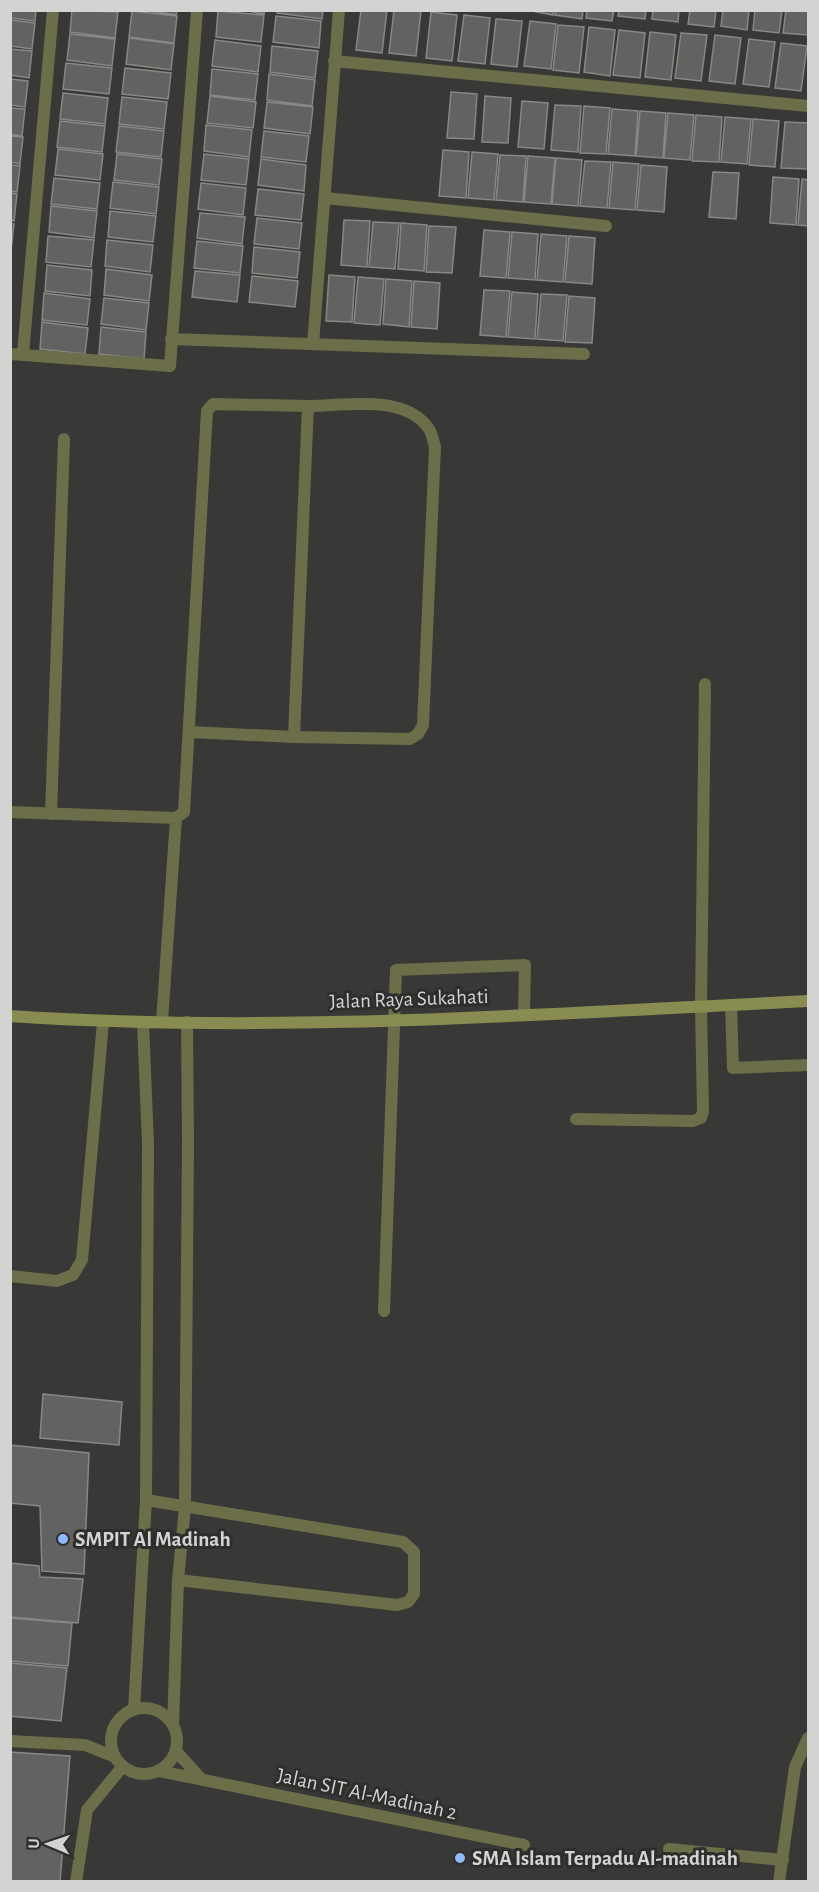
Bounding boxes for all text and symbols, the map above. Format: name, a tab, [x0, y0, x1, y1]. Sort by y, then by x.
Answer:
street label: Jalan Raya Sukahati	[329, 986, 489, 1012]
place label: SMPIT Al Madinah	[75, 1529, 231, 1550]
marker: SMPIT Al Madinah	[56, 1532, 70, 1546]
street label: Jalan SIT Al-Madinah 2	[275, 1765, 459, 1823]
north arrow	[18, 1814, 78, 1874]
text: U	[26, 1838, 42, 1849]
place label: SMA Islam Terpadu Al-madinah	[472, 1848, 738, 1869]
marker: SMA Islam Terpadu Al-madinah	[453, 1851, 467, 1865]

